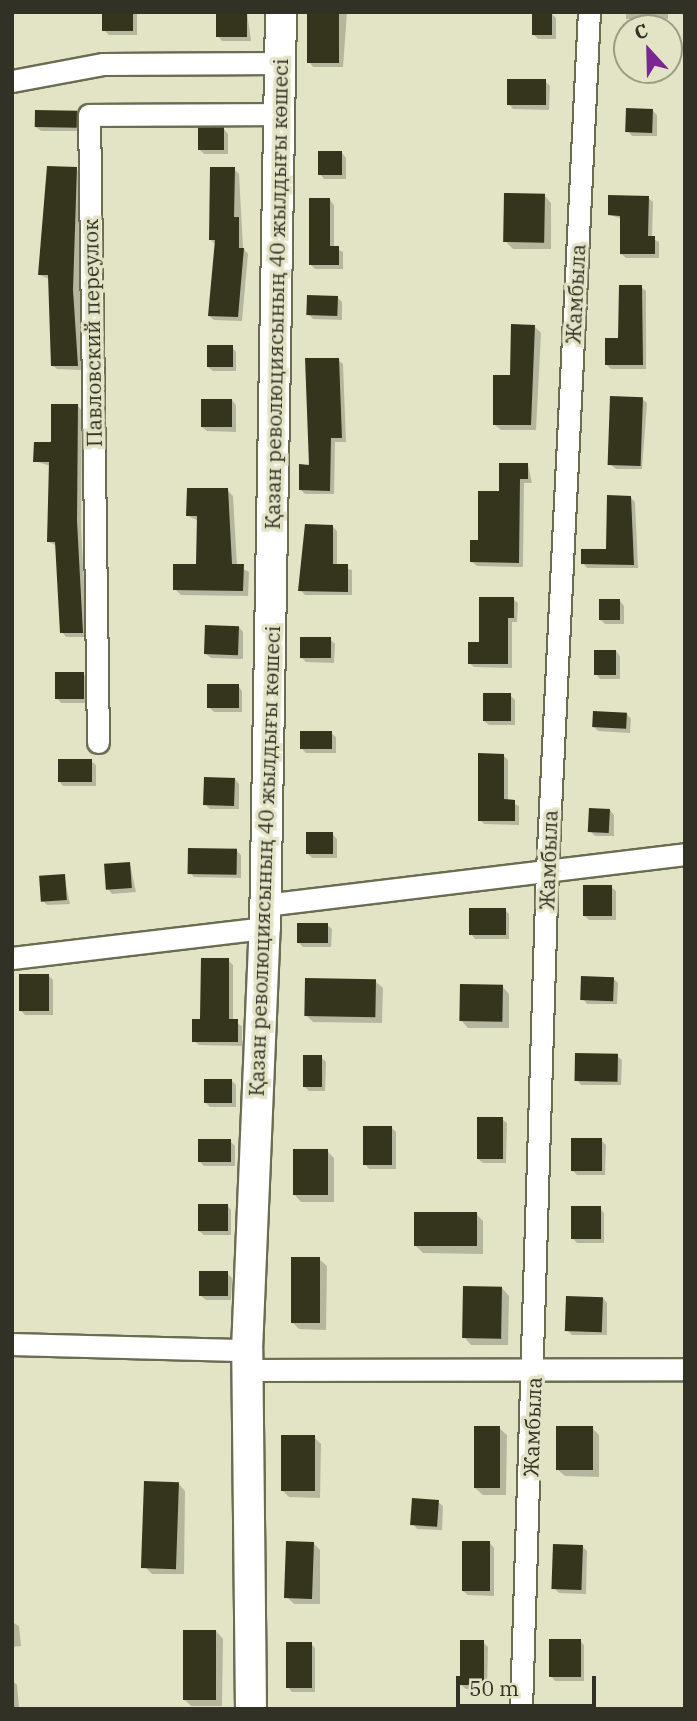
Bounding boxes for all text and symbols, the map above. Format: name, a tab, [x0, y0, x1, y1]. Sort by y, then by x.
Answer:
north arrow	[613, 14, 683, 84]
text: С	[631, 18, 651, 45]
street label: Қазан революциясының 40 жылдығы көшесі	[259, 58, 293, 530]
street label: Павловский переулок	[77, 219, 107, 447]
street label: Жамбыла	[560, 243, 590, 345]
street label: Қазан революциясының 40 жылдығы көшесі	[243, 625, 285, 1097]
street label: Жамбыла	[534, 810, 562, 910]
street label: Жамбыла	[518, 1377, 546, 1477]
scale bar	[459, 1662, 599, 1706]
text: 50 m	[469, 1674, 519, 1702]

